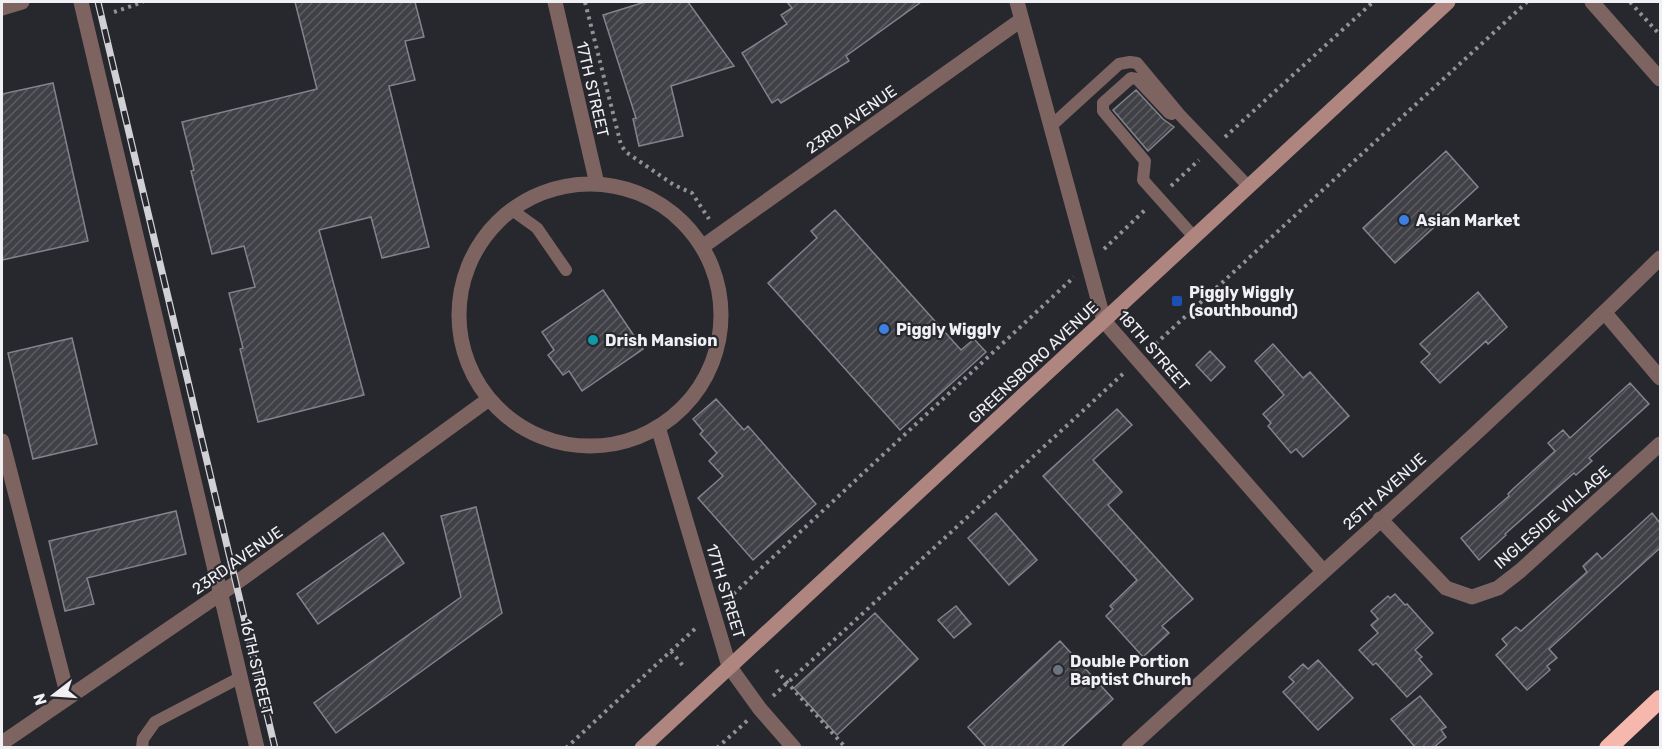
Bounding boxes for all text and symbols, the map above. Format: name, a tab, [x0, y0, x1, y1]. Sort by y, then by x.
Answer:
street label: 17TH STREET	[572, 39, 613, 139]
street label: 23RD AVENUE	[802, 81, 900, 158]
place label: Asian Market	[1416, 211, 1520, 230]
marker: Asian Market	[1397, 213, 1411, 227]
place label: Piggly Wiggly (southbound)	[1189, 283, 1298, 320]
marker: Piggly Wiggly (southbound)	[1170, 294, 1184, 308]
street label: GREENSBORO AVENUE	[965, 297, 1102, 427]
street label: 18TH STREET	[1114, 306, 1194, 394]
place label: Piggly Wiggly	[896, 320, 1001, 339]
marker: Piggly Wiggly	[877, 322, 891, 336]
place label: Drish Mansion	[605, 331, 717, 350]
marker: Drish Mansion	[586, 333, 600, 347]
street label: 25TH AVENUE	[1339, 449, 1430, 534]
street label: INGLESIDE VILLAGE	[1490, 462, 1614, 573]
street label: 23RD AVENUE	[188, 522, 286, 599]
street label: 17TH STREET	[702, 542, 749, 641]
street label: 16TH STREET	[236, 617, 277, 717]
place label: Double Portion Baptist Church	[1070, 652, 1191, 689]
marker: Double Portion Baptist Church	[1051, 663, 1065, 677]
north arrow	[24, 665, 84, 725]
text: N	[29, 691, 51, 708]

